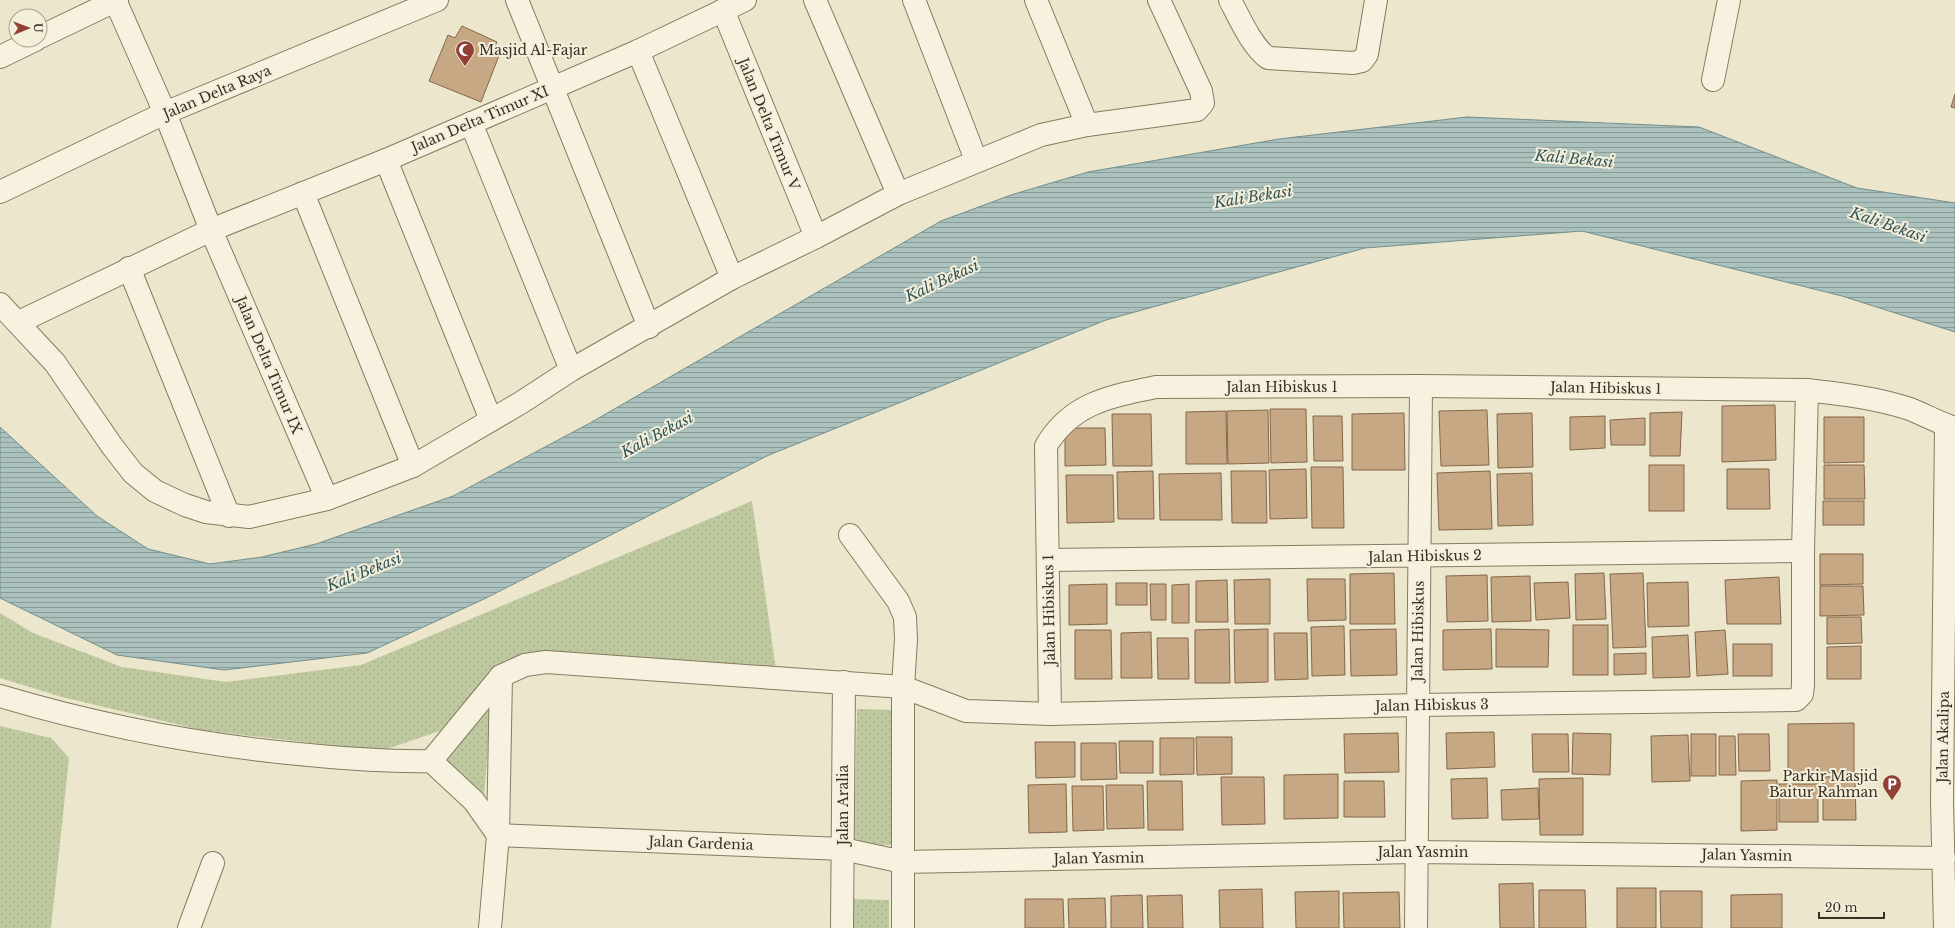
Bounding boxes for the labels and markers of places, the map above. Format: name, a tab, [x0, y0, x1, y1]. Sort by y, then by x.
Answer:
mosque icon: Masjid Al-Fajar	[454, 39, 476, 67]
place label: Masjid Al-Fajar	[479, 41, 588, 59]
place label: Parkir Masjid Baitur Rahman	[1769, 767, 1879, 801]
parking icon: Parkir Masjid Baitur Rahman	[1881, 773, 1903, 801]

